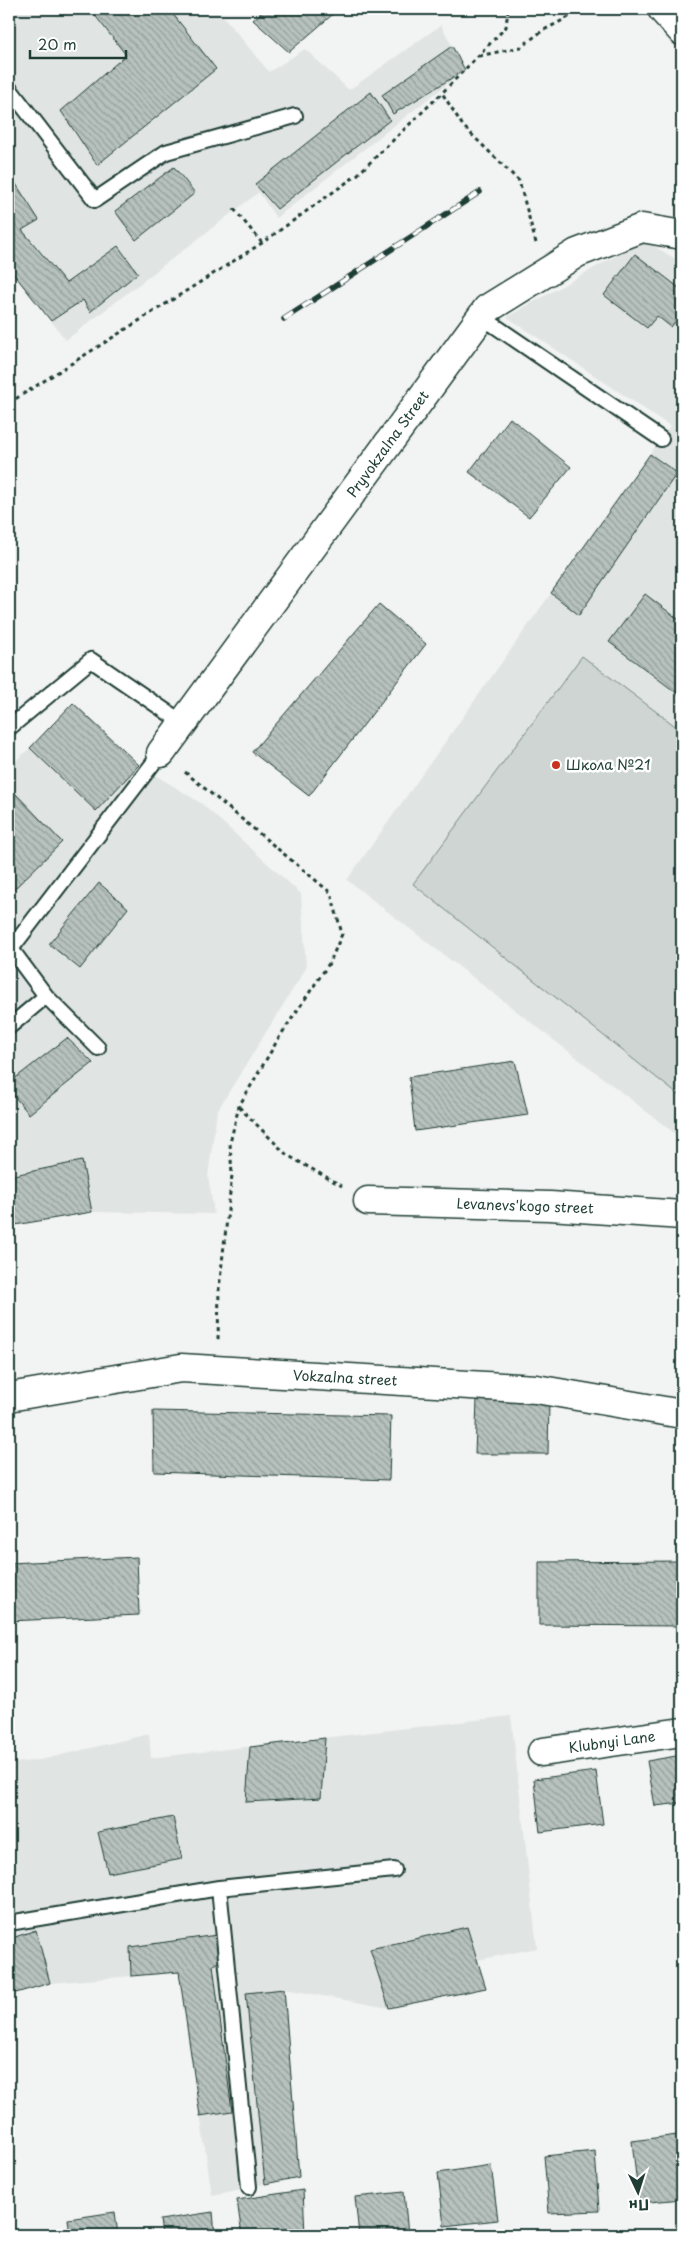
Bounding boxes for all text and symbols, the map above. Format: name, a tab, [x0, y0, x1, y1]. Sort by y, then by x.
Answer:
scale bar	[30, 28, 126, 60]
text: 20 m	[38, 32, 77, 55]
street label: Pryvokzalna Street	[342, 386, 434, 502]
place label: Школа №21	[566, 754, 651, 775]
marker: Школа №21	[550, 759, 562, 771]
street label: Levanevs'kogo street	[456, 1193, 594, 1218]
street label: Vokzalna street	[292, 1364, 398, 1391]
street label: Klubnyi Lane	[567, 1725, 657, 1758]
north arrow	[614, 2166, 664, 2216]
text: Пн	[628, 2194, 650, 2217]

